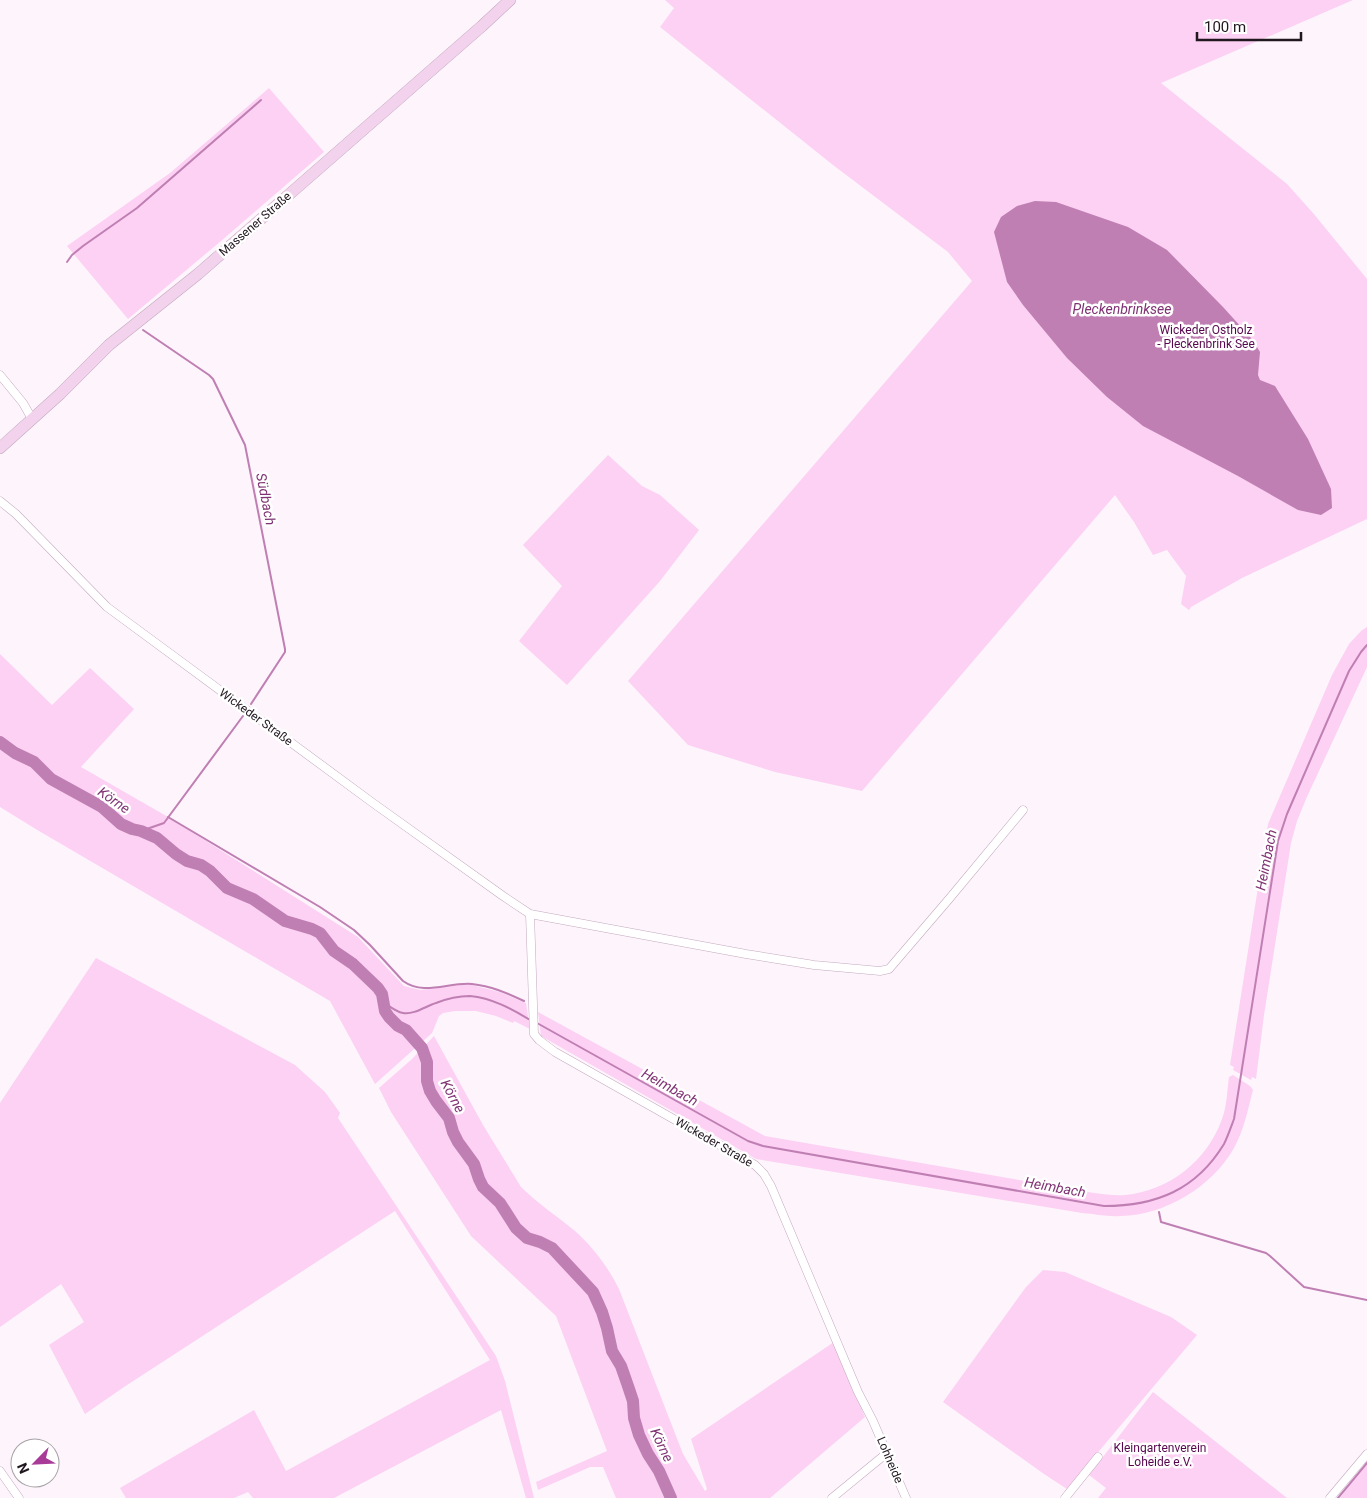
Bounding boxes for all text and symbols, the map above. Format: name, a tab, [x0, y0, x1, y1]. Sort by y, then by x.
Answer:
scale bar	[1197, 10, 1301, 42]
text: 100 m	[1204, 18, 1246, 36]
street label: Massener Straße	[216, 189, 294, 259]
water label: Pleckenbrinksee	[1073, 301, 1171, 317]
park label: Wickeder Ostholz - Pleckenbrink See	[1157, 323, 1255, 351]
water label: Südbach	[253, 472, 279, 526]
street label: Wickeder Straße	[217, 686, 295, 748]
water label: Körne	[95, 783, 133, 817]
water label: Heimbach	[1252, 828, 1280, 892]
water label: Heimbach	[639, 1065, 701, 1109]
water label: Körne	[438, 1077, 468, 1115]
street label: Wickeder Straße	[673, 1114, 755, 1170]
water label: Heimbach	[1023, 1174, 1087, 1200]
water label: Körne	[647, 1426, 677, 1464]
street label: Lohheide	[874, 1435, 906, 1485]
north arrow	[10, 1438, 60, 1488]
park label: Kleingartenverein Loheide e.V.	[1114, 1441, 1206, 1469]
text: N	[14, 1461, 32, 1476]

